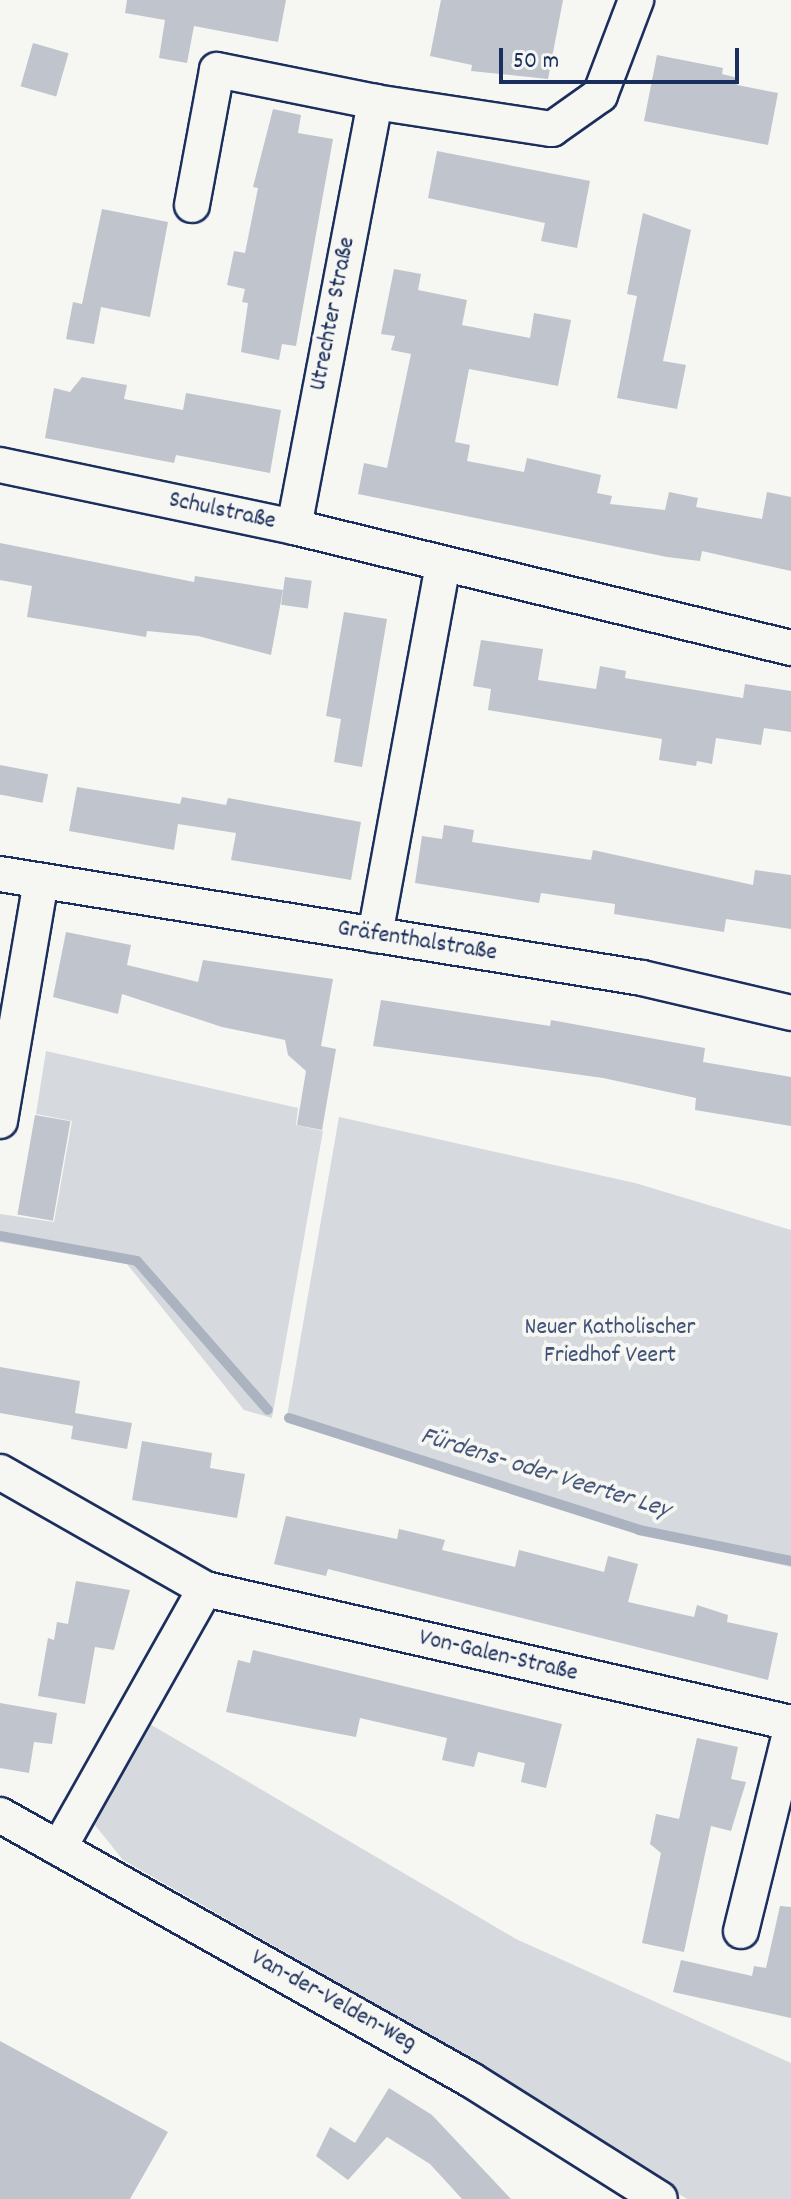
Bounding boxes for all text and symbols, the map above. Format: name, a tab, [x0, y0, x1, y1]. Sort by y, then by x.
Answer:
scale bar	[503, 32, 743, 82]
text: 50 m	[513, 45, 559, 79]
street label: Utrechter Straße	[305, 235, 363, 393]
street label: Schulstraße	[166, 487, 278, 537]
street label: Gräfenthalstraße	[335, 915, 499, 969]
park label: Neuer Katholischer Friedhof Veert	[525, 1315, 695, 1371]
water label: Fürdens- oder Veerter Ley	[417, 1421, 673, 1527]
street label: Von-Galen-Straße	[416, 1625, 580, 1689]
street label: Van-der-Velden-Weg	[245, 1945, 421, 2059]

